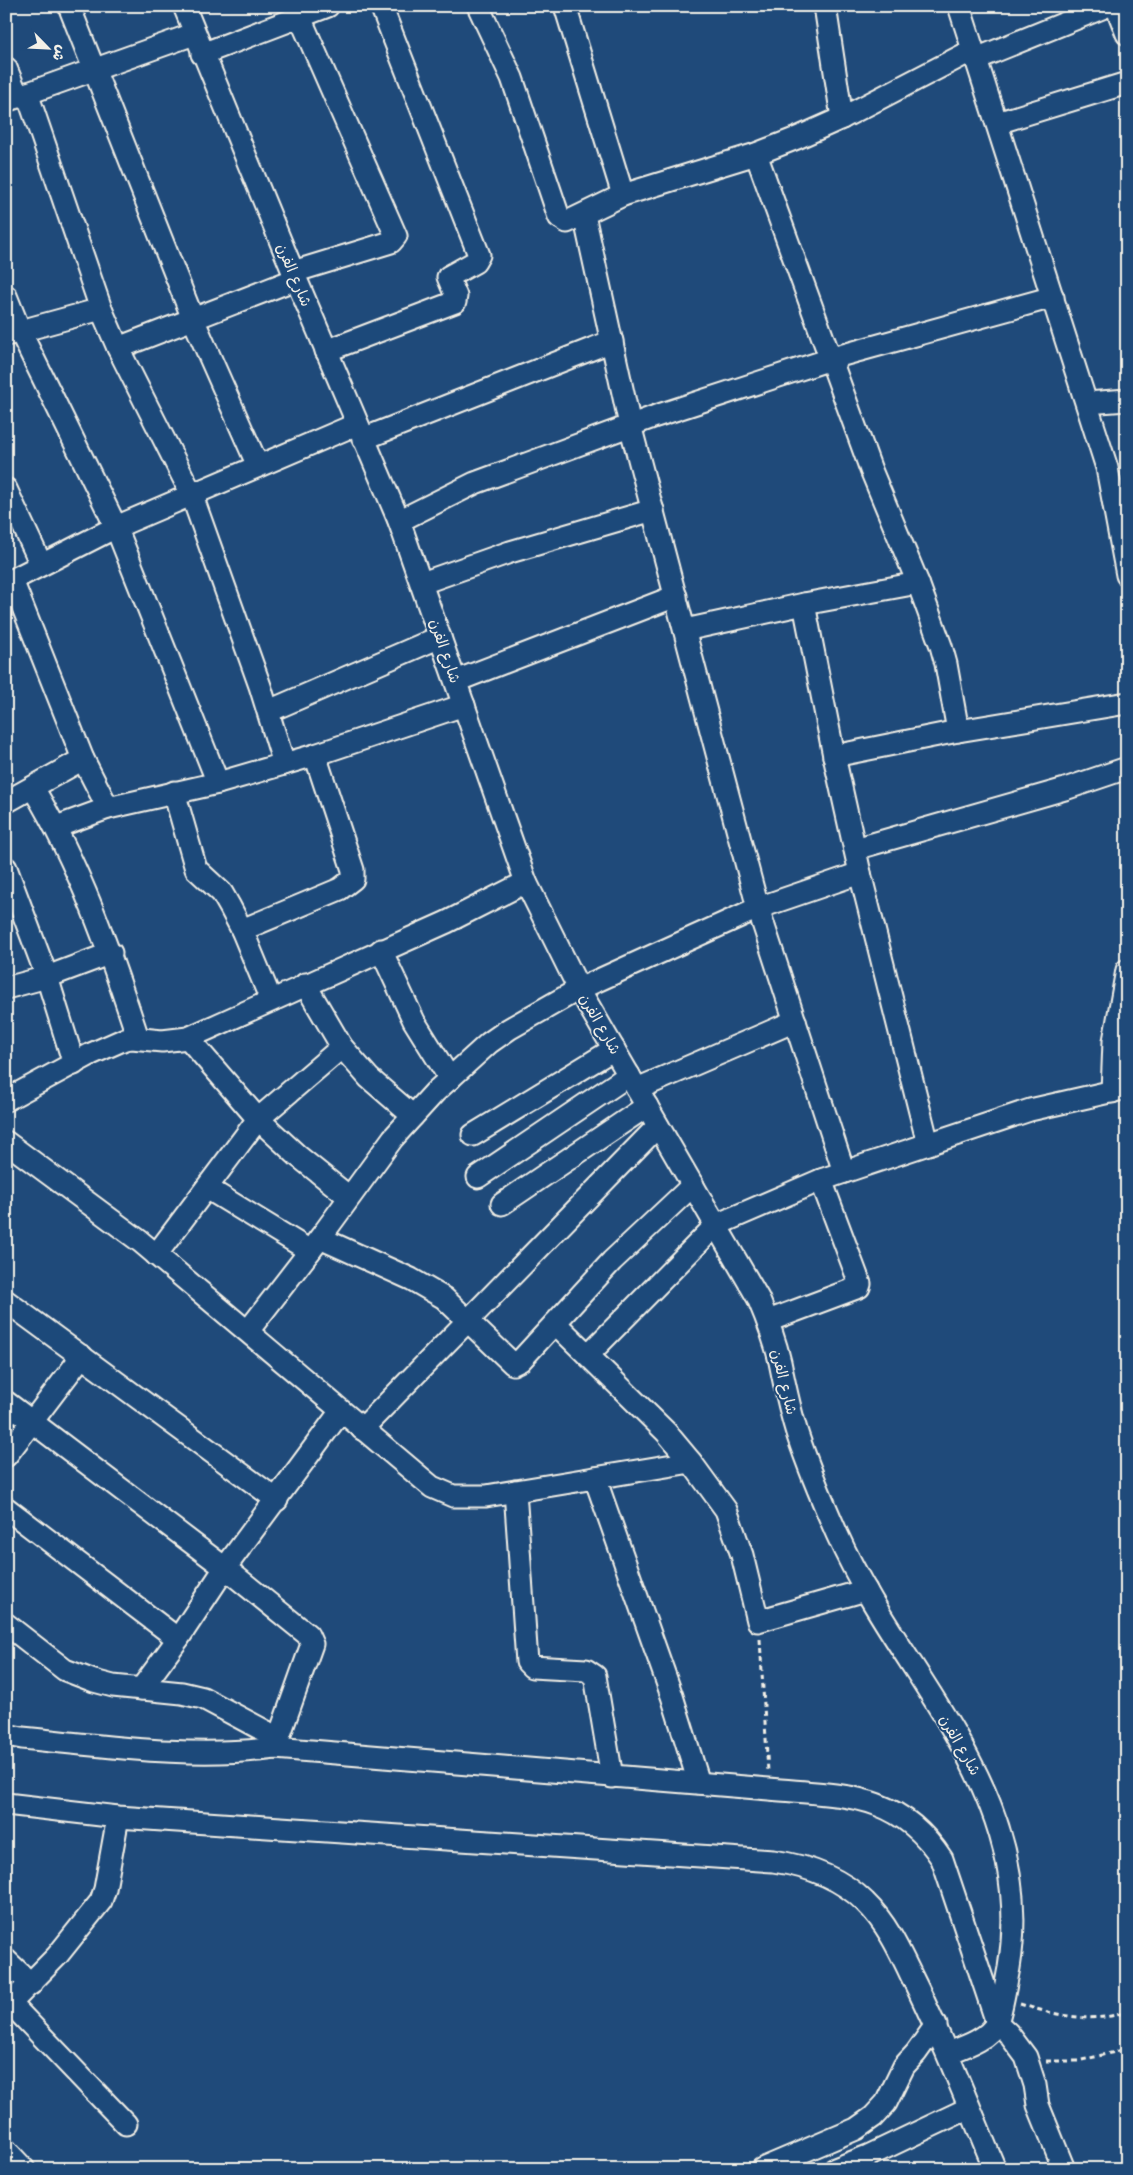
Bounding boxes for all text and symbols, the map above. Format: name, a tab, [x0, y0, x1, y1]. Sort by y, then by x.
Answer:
north arrow	[22, 22, 72, 72]
text: ش	[48, 42, 73, 65]
street label: شارع الفرن	[272, 239, 319, 310]
street label: شارع الفرن	[425, 615, 468, 686]
street label: شارع الفرن	[575, 989, 628, 1058]
street label: شارع الفرن	[766, 1346, 805, 1417]
street label: شارع الفرن	[935, 1710, 988, 1779]

